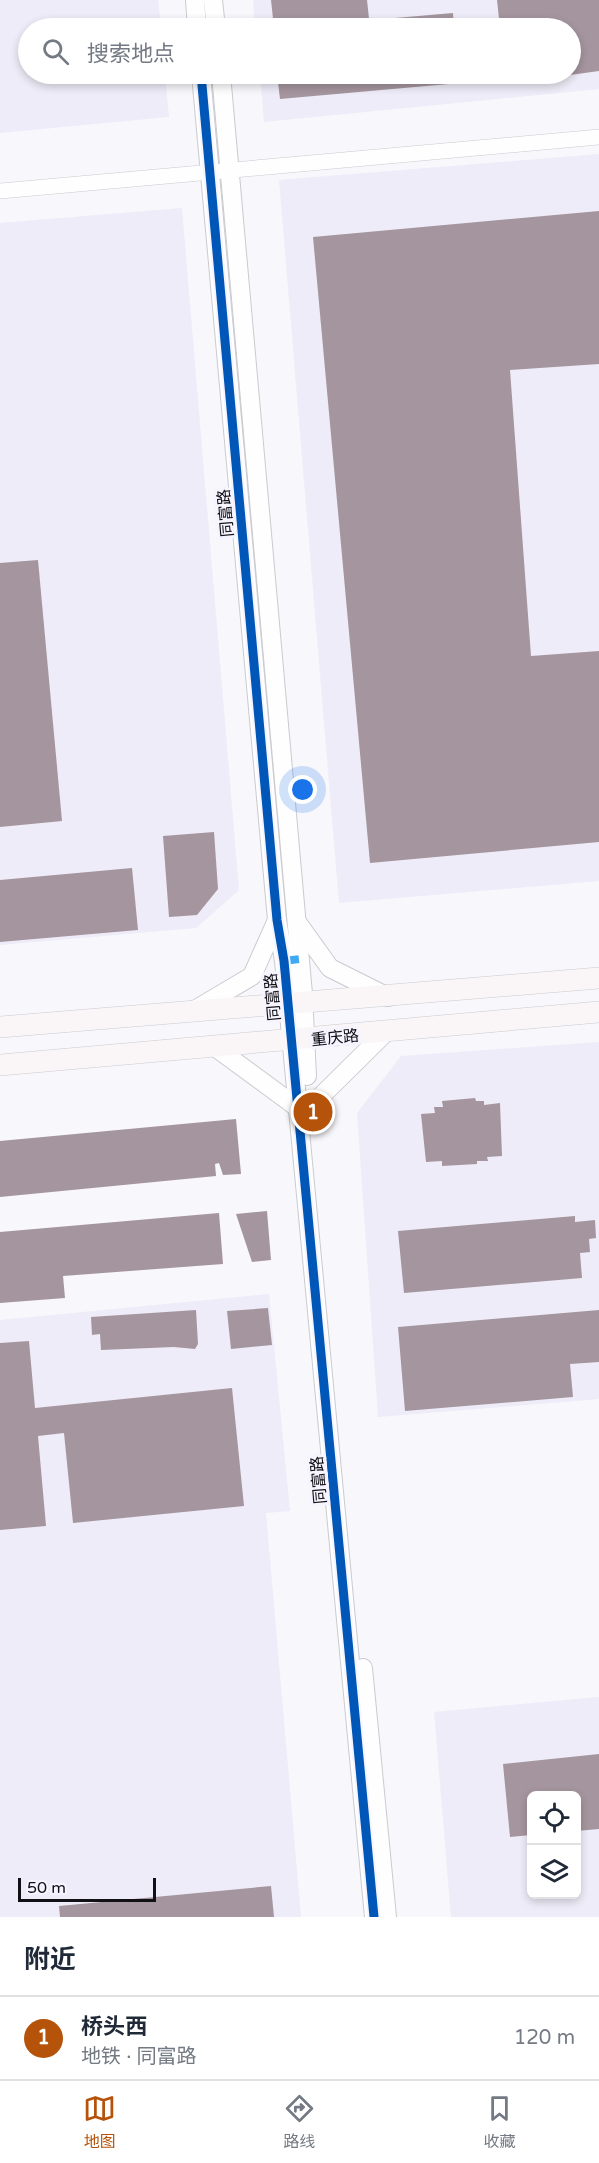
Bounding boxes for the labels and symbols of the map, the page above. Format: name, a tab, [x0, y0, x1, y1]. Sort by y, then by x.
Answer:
street label: 同富路	[214, 488, 238, 538]
your location	[288, 775, 317, 804]
street label: 同富路	[261, 972, 285, 1022]
street label: 重庆路	[310, 1026, 360, 1050]
pin: 1	[294, 1090, 332, 1134]
street label: 同富路	[307, 1455, 331, 1505]
scale bar	[18, 1875, 156, 1902]

